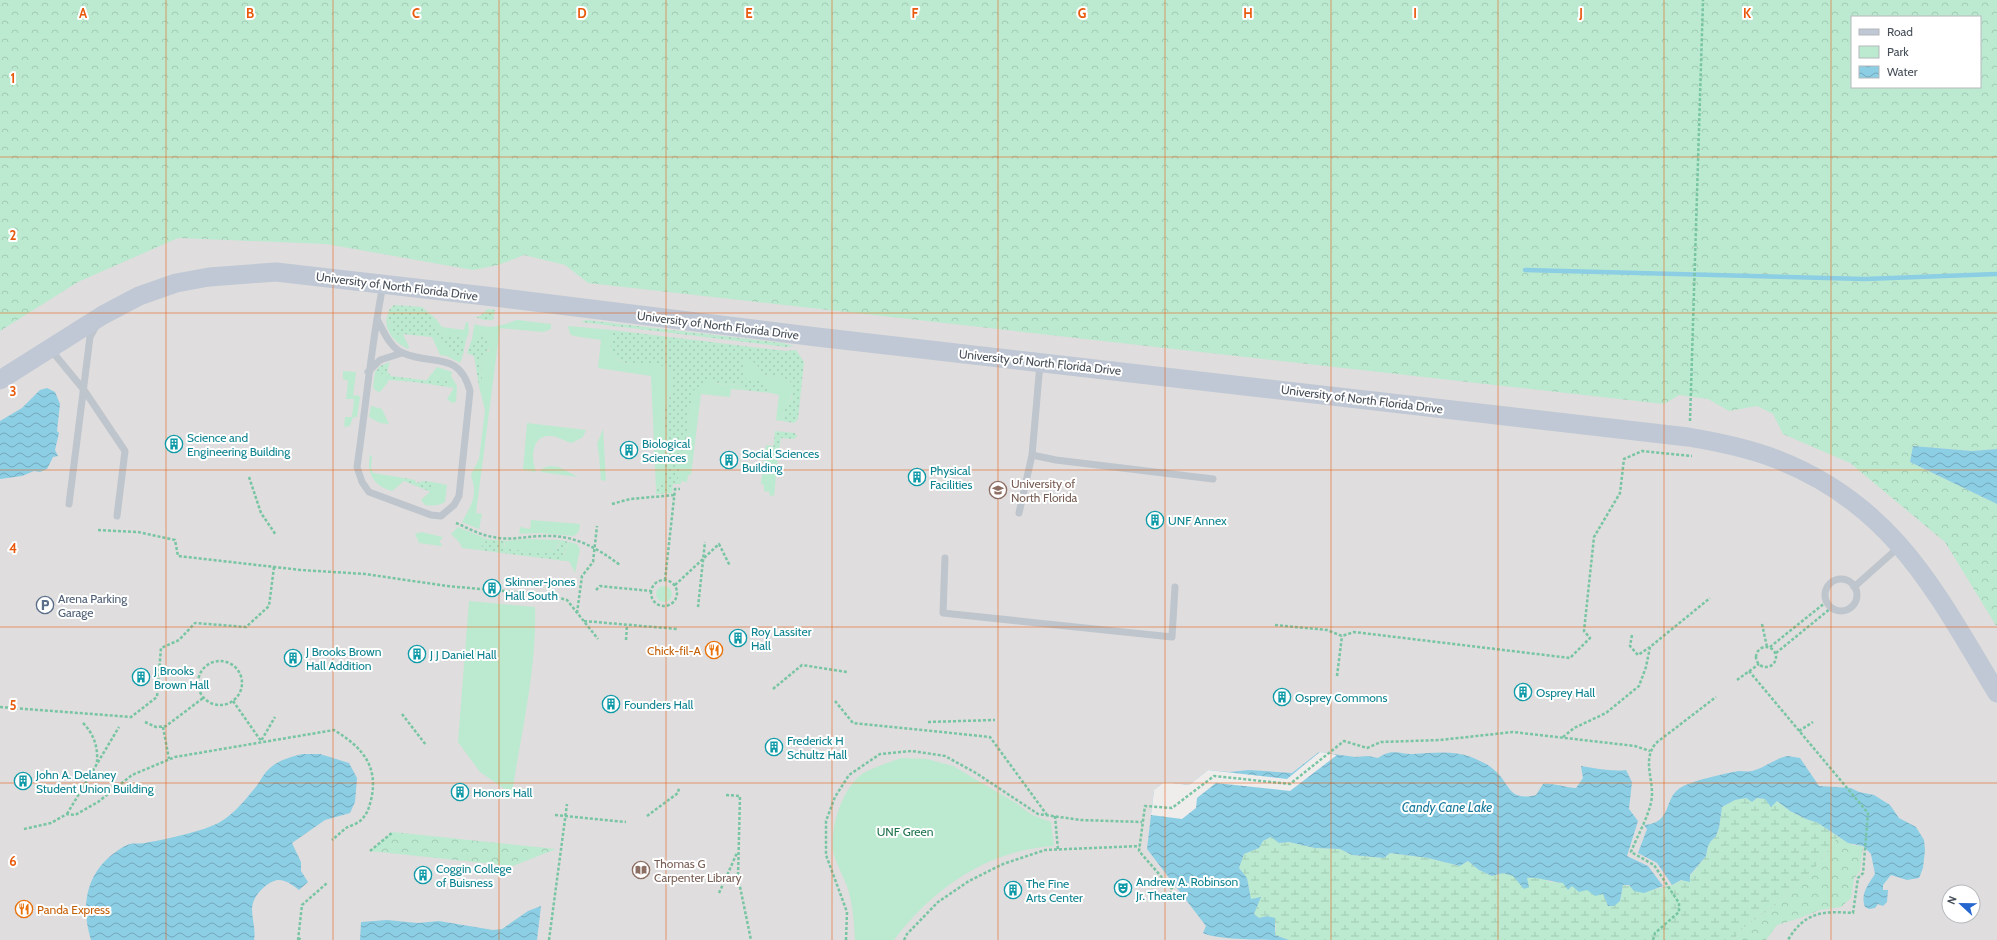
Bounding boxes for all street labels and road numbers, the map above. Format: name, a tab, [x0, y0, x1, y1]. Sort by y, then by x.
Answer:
street label: University of North Florida Drive	[315, 269, 479, 303]
street label: University of North Florida Drive	[636, 308, 800, 342]
street label: University of North Florida Drive	[958, 346, 1122, 378]
street label: University of North Florida Drive	[1280, 382, 1444, 416]

